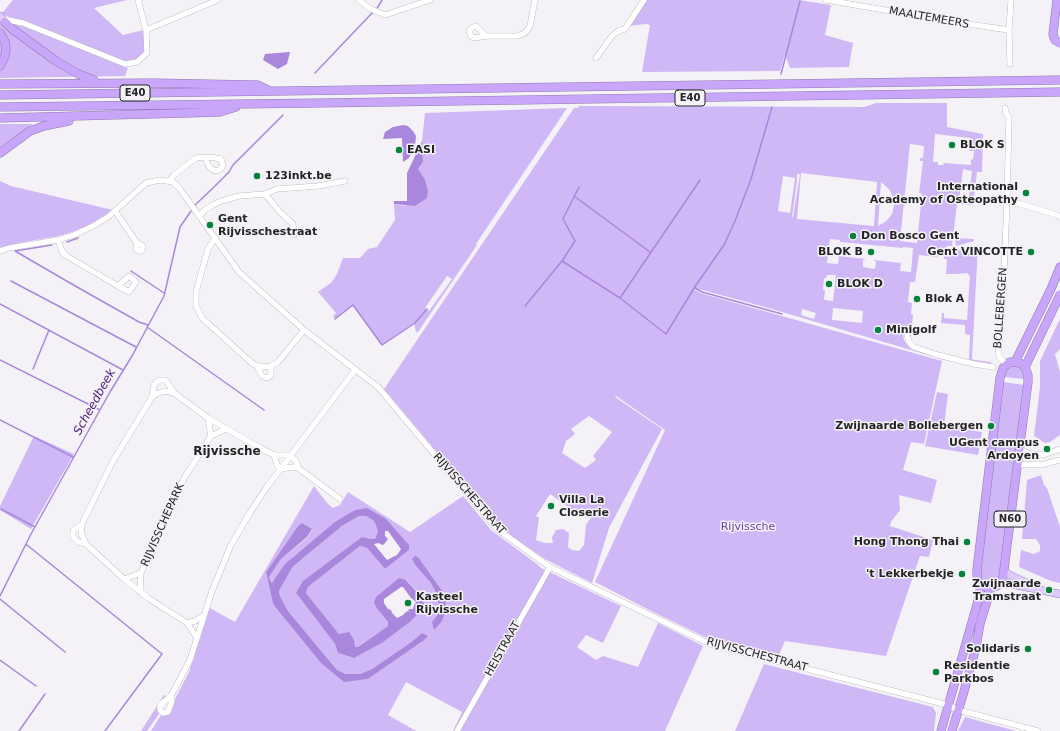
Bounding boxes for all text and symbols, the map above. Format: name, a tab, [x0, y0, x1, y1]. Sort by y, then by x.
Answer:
street label: MAALTEMEERS	[888, 4, 970, 32]
road number: E40	[120, 85, 150, 101]
road number: E40	[675, 90, 705, 106]
place label: BLOK S	[960, 138, 1005, 152]
marker: BLOK S	[947, 140, 957, 150]
place label: EASI	[407, 143, 435, 157]
marker: EASI	[394, 145, 404, 155]
place label: 123inkt.be	[265, 169, 332, 183]
marker: 123inkt.be	[252, 171, 262, 181]
place label: International Academy of Osteopathy	[870, 180, 1018, 206]
marker: International Academy of Osteopathy	[1021, 188, 1031, 198]
place label: Gent Rijvisschestraat	[218, 212, 317, 238]
marker: Gent Rijvisschestraat	[205, 220, 215, 230]
place label: Don Bosco Gent	[861, 229, 959, 243]
marker: Don Bosco Gent	[848, 231, 858, 241]
place label: BLOK B	[818, 245, 863, 259]
place label: Gent VINCOTTE	[928, 245, 1023, 259]
marker: BLOK B	[866, 247, 876, 257]
marker: Gent VINCOTTE	[1026, 247, 1036, 257]
street label: BOLLEBERGEN	[992, 267, 1010, 349]
place label: BLOK D	[837, 277, 883, 291]
marker: BLOK D	[824, 279, 834, 289]
place label: Blok A	[925, 292, 964, 306]
marker: Blok A	[912, 294, 922, 304]
place label: Minigolf	[886, 323, 936, 337]
marker: Minigolf	[873, 325, 883, 335]
water label: Scheedbeek	[71, 366, 119, 438]
place label: Zwijnaarde Bollebergen	[835, 419, 983, 433]
marker: Zwijnaarde Bollebergen	[986, 421, 996, 431]
place label: UGent campus Ardoyen	[949, 436, 1039, 462]
marker: UGent campus Ardoyen	[1042, 444, 1052, 454]
district label: Rijvissche	[193, 445, 261, 459]
street label: RIJVISSCHESTRAAT	[430, 450, 508, 538]
street label: RIJVISSCHEPARK	[139, 481, 187, 569]
place label: Villa La Closerie	[559, 493, 609, 519]
marker: Villa La Closerie	[546, 501, 556, 511]
road number: N60	[994, 511, 1026, 527]
park label: Rijvissche	[721, 520, 775, 534]
place label: Hong Thong Thai	[854, 535, 959, 549]
marker: Hong Thong Thai	[962, 537, 972, 547]
place label: 't Lekkerbekje	[866, 567, 954, 581]
marker: 't Lekkerbekje	[957, 569, 967, 579]
place label: Zwijnaarde Tramstraat	[972, 577, 1041, 603]
marker: Zwijnaarde Tramstraat	[1044, 585, 1054, 595]
place label: Kasteel Rijvissche	[416, 590, 478, 616]
marker: Kasteel Rijvissche	[403, 598, 413, 608]
street label: HEISTRAAT	[483, 619, 523, 679]
street label: RIJVISSCHESTRAAT	[705, 635, 809, 675]
place label: Solidaris	[966, 642, 1020, 656]
marker: Solidaris	[1023, 644, 1033, 654]
place label: Residentie Parkbos	[944, 659, 1010, 685]
marker: Residentie Parkbos	[931, 667, 941, 677]

